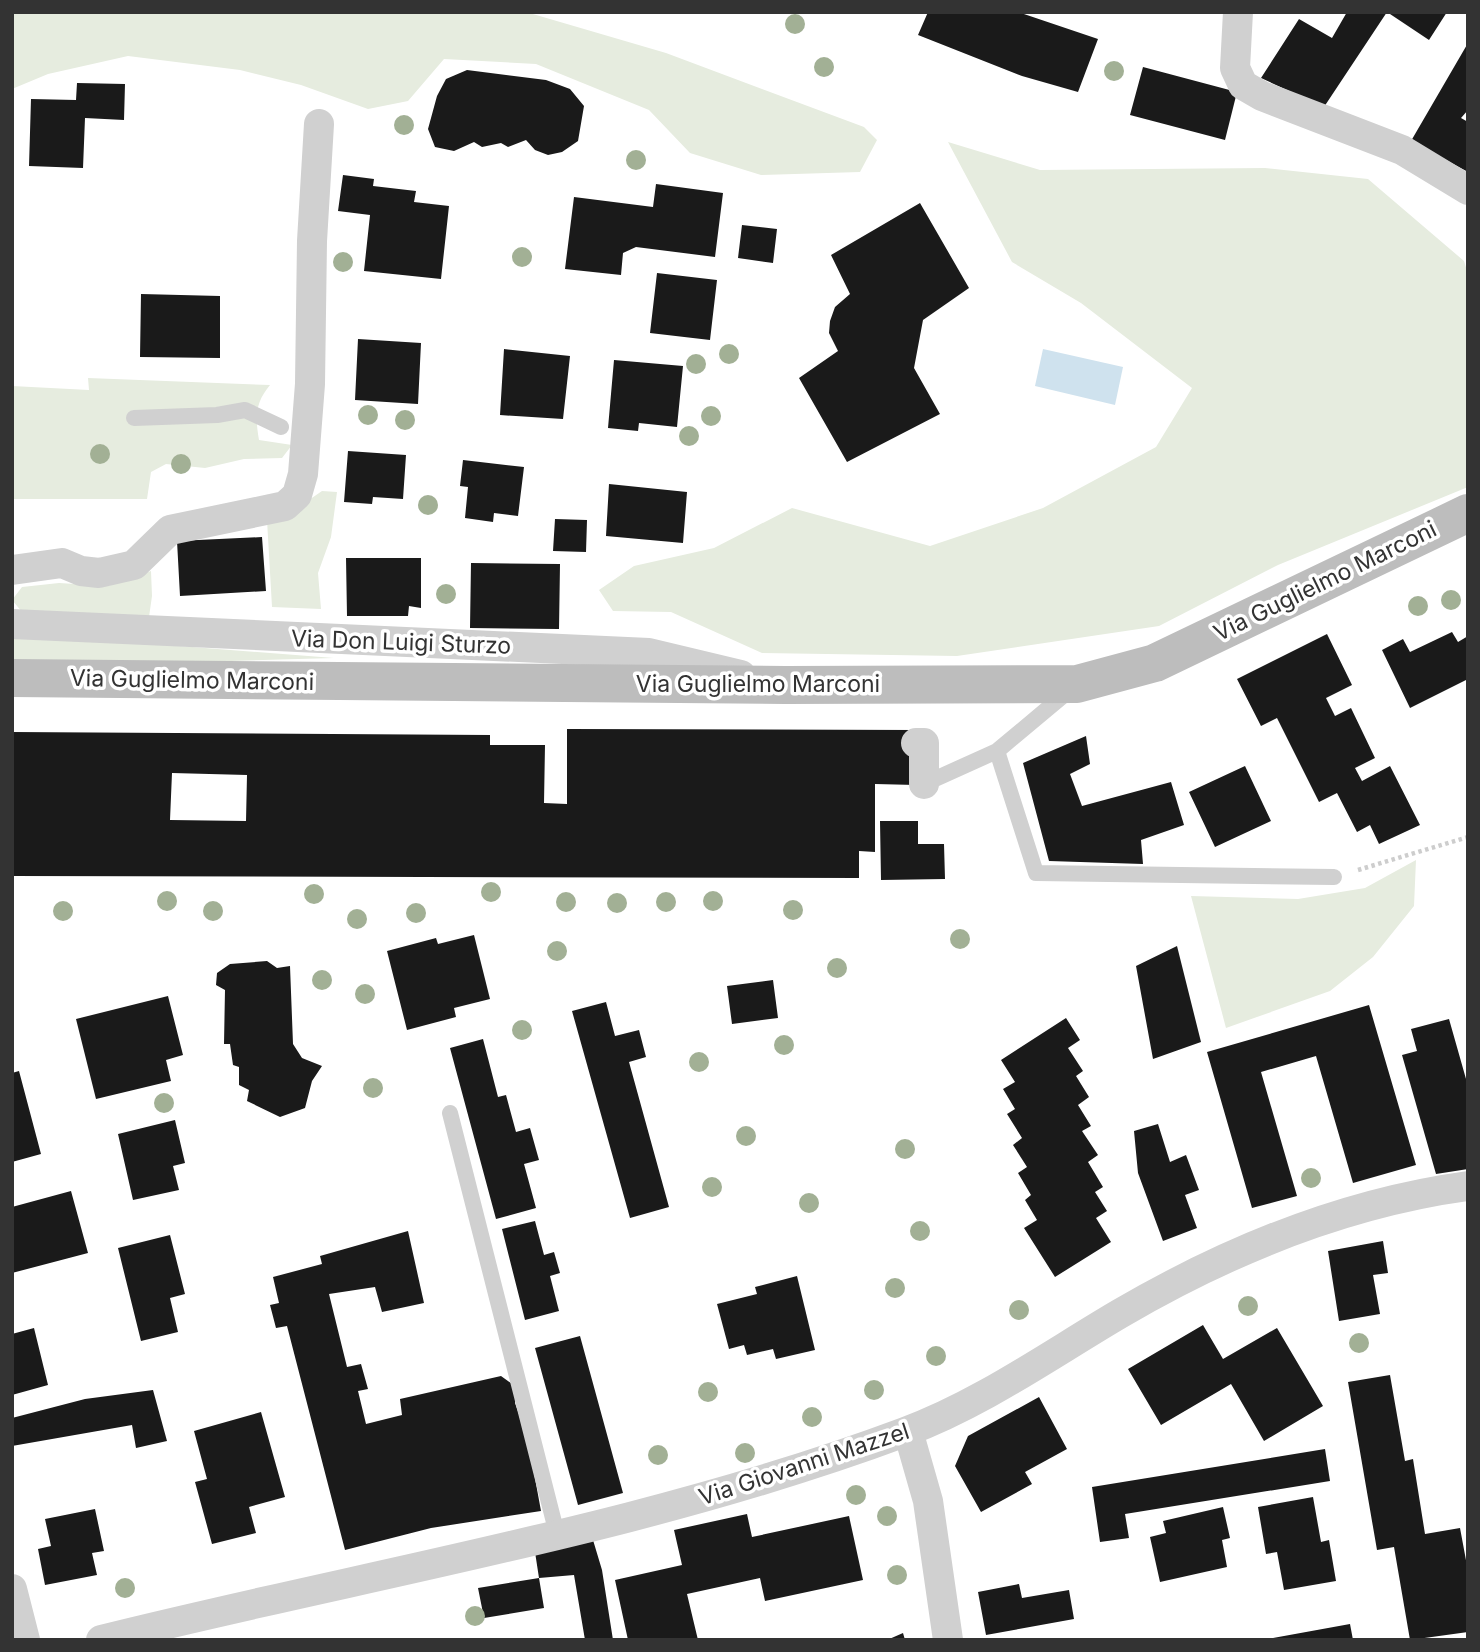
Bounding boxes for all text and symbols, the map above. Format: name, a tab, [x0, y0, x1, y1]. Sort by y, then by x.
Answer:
street label: Via Guglielmo Marconi	[1209, 515, 1441, 647]
street label: Via Don Luigi Sturzo	[290, 624, 512, 660]
street label: Via Guglielmo Marconi	[70, 664, 314, 696]
street label: Via Guglielmo Marconi	[636, 670, 880, 698]
street label: Via Giovanni Mazzel	[695, 1417, 913, 1511]

